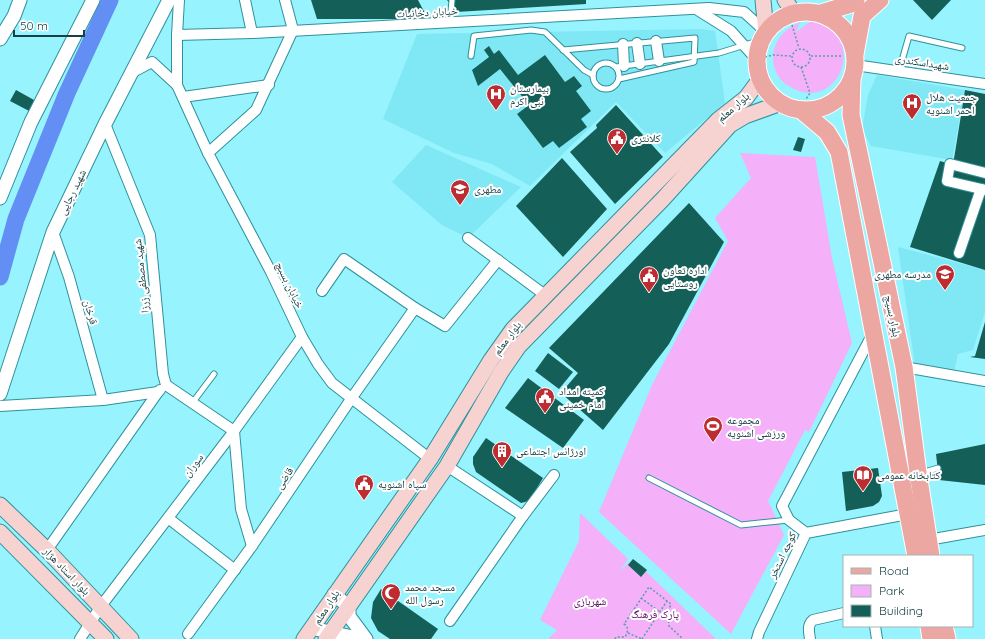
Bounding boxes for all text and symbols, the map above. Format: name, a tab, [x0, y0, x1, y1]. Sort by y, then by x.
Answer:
street label: خیابان دخانیات	[396, 3, 458, 21]
scale bar	[14, 12, 84, 38]
text: 50 m	[20, 18, 48, 33]
street label: شهیداسکندری	[894, 51, 950, 73]
place label: بیمارستان نبی اکرم	[510, 81, 549, 108]
hospital icon: بیمارستان نبی اکرم	[485, 83, 507, 111]
street label: بلوار معلم	[714, 89, 753, 126]
place label: جمعیت هلال احمر اشنویه	[926, 90, 977, 117]
hospital icon: جمعیت هلال احمر اشنویه	[901, 92, 923, 120]
public building icon: کلانتری	[606, 127, 628, 155]
place label: کلانتری	[631, 131, 661, 145]
street label: شهید رجایی	[55, 167, 89, 217]
school or university icon: مطهری	[449, 178, 471, 206]
place label: مطهری	[474, 182, 501, 196]
street label: شهید مصطفی زرزا	[130, 238, 152, 314]
street label: خیابان بسبچ	[273, 260, 307, 310]
place label: اداره تعاون روستایی	[663, 263, 707, 290]
school or university icon: مدرسه مطهری	[934, 263, 956, 291]
public building icon: اداره تعاون روستایی	[638, 265, 660, 293]
place label: مدرسه مطهری	[874, 267, 931, 281]
street label: بلوار بسیج	[882, 294, 904, 338]
street label: قرخان	[81, 298, 101, 326]
street label: بلوار معلم	[490, 318, 525, 358]
place label: کمیته امداد امام خمینی	[559, 384, 604, 411]
public building icon: کمیته امداد امام خمینی	[534, 386, 556, 414]
place label: مجموعه ورزشی اشنویه	[727, 413, 785, 440]
sports icon: مجموعه ورزشی اشنویه	[702, 415, 724, 443]
building icon: اورژانس اجتماعی	[491, 440, 513, 468]
place label: اورژانس اجتماعی	[516, 444, 586, 458]
street label: سوران	[180, 451, 206, 479]
street label: قاضی	[272, 464, 297, 492]
library icon: کتابخانه عمومی	[852, 464, 874, 492]
place label: کتابخانه عمومی	[877, 468, 941, 482]
public building icon: سپاه اشنویه	[353, 473, 375, 501]
place label: سپاه اشنویه	[378, 477, 426, 491]
street label: کوچه استخر	[764, 529, 799, 582]
street label: بلوار استاد هژار	[40, 543, 93, 598]
legend	[843, 555, 973, 627]
text: Road	[879, 563, 909, 578]
place label: مسجد محمد رسول الله	[405, 580, 455, 607]
mosque icon: مسجد محمد رسول الله	[380, 582, 402, 610]
text: Park	[879, 583, 904, 598]
street label: بلوار معلم	[310, 587, 343, 628]
park label: شهربازی	[574, 594, 606, 608]
text: Building	[879, 603, 923, 618]
park label: پارک فرهنگ	[631, 607, 679, 621]

